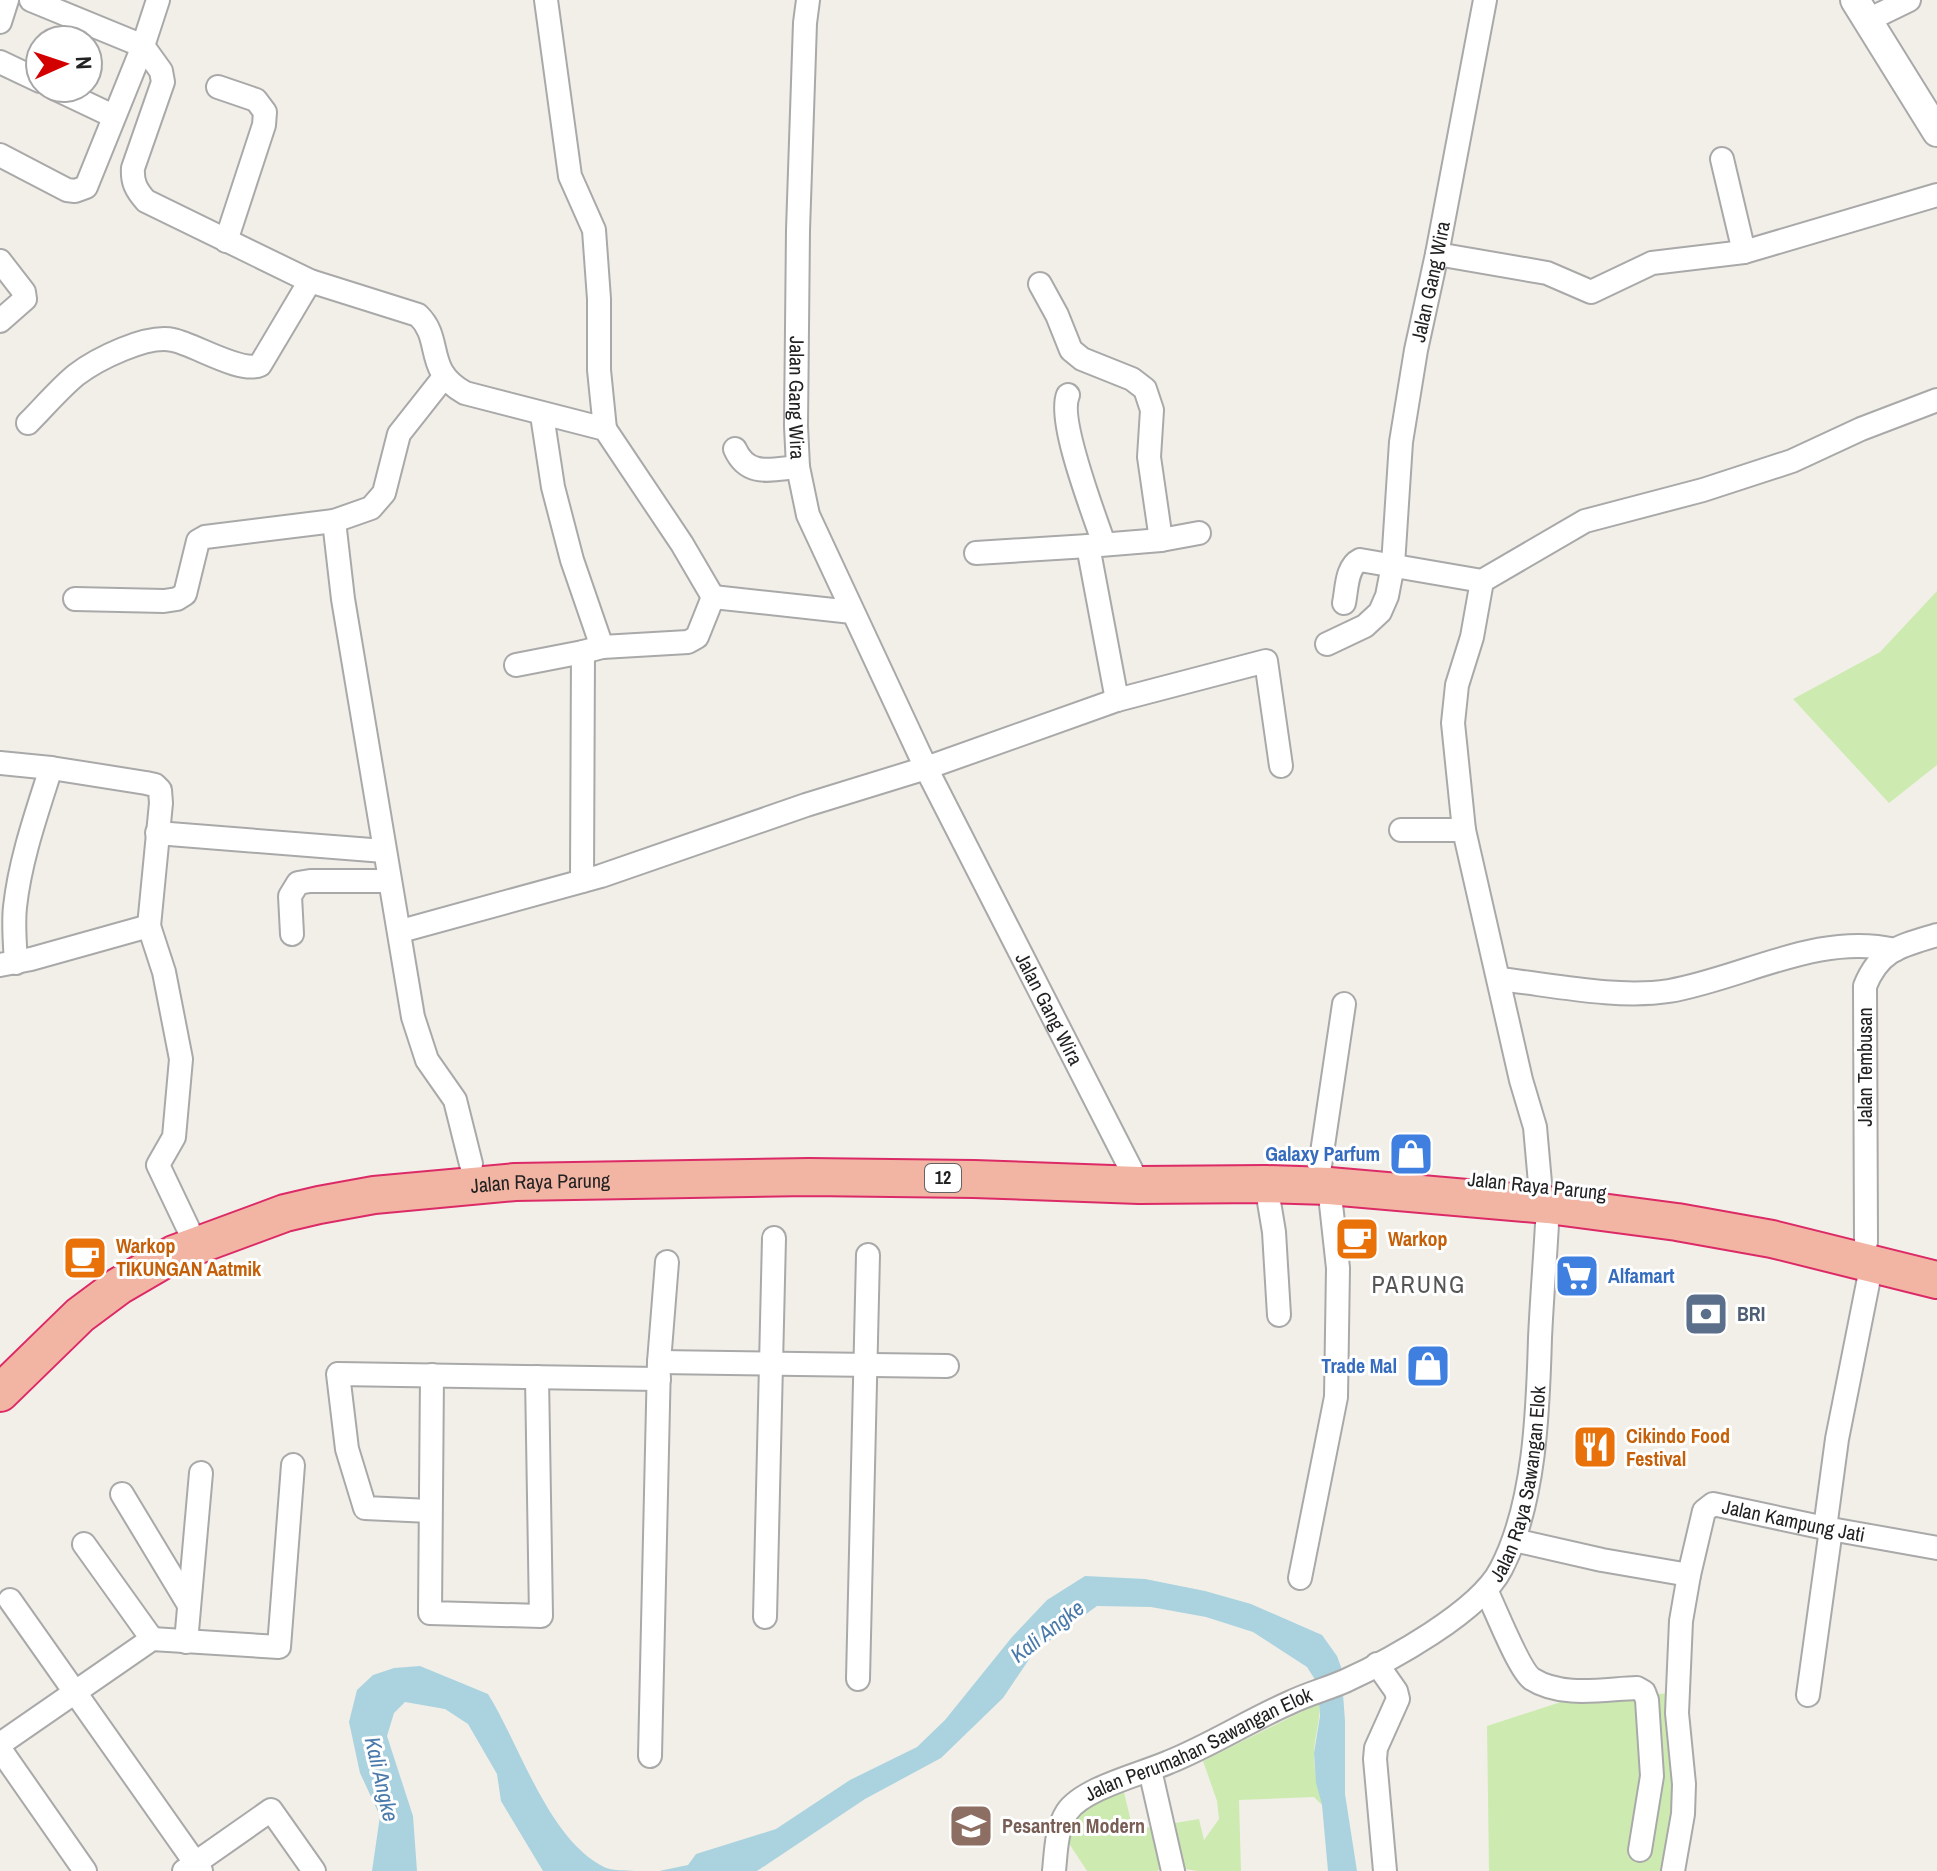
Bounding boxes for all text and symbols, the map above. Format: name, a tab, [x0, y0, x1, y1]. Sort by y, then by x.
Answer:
north arrow	[24, 24, 104, 104]
text: N	[69, 56, 99, 70]
street label: Jalan Gang Wira	[1404, 219, 1456, 345]
street label: Jalan Gang Wira	[783, 336, 812, 460]
street label: Jalan Gang Wira	[1009, 948, 1089, 1070]
street label: Jalan Tembusan	[1851, 1007, 1878, 1127]
shop icon: Galaxy Parfum	[1387, 1130, 1435, 1178]
place label: Galaxy Parfum	[1265, 1140, 1380, 1167]
road number: 12	[925, 1164, 961, 1192]
street label: Jalan Raya Parung	[1466, 1165, 1608, 1206]
street label: Jalan Raya Parung	[469, 1166, 610, 1199]
cafe icon: Warkop	[1333, 1215, 1381, 1263]
place label: Warkop	[1388, 1225, 1448, 1252]
place label: Warkop TIKUNGAN Aatmik	[116, 1232, 262, 1282]
cafe icon: Warkop TIKUNGAN Aatmik	[61, 1234, 109, 1282]
supermarket icon: Alfamart	[1553, 1252, 1601, 1300]
place label: Alfamart	[1608, 1262, 1675, 1289]
district label: PARUNG	[1372, 1268, 1466, 1300]
bank icon: BRI	[1682, 1290, 1730, 1338]
place label: BRI	[1737, 1300, 1765, 1327]
shop icon: Trade Mal	[1404, 1342, 1452, 1390]
place label: Trade Mal	[1321, 1352, 1397, 1379]
street label: Jalan Raya Sawangan Elok	[1483, 1385, 1551, 1587]
place label: Cikindo Food Festival	[1626, 1422, 1730, 1472]
restaurant icon: Cikindo Food Festival	[1571, 1423, 1619, 1471]
street label: Jalan Kampung Jati	[1720, 1492, 1867, 1548]
water label: Kali Angke	[1004, 1593, 1090, 1669]
street label: Jalan Perumahan Sawangan Elok	[1079, 1680, 1316, 1807]
water label: Kali Angke	[358, 1734, 406, 1824]
school or university icon: Pesantren Modern	[947, 1802, 995, 1850]
place label: Pesantren Modern	[1002, 1812, 1145, 1839]

